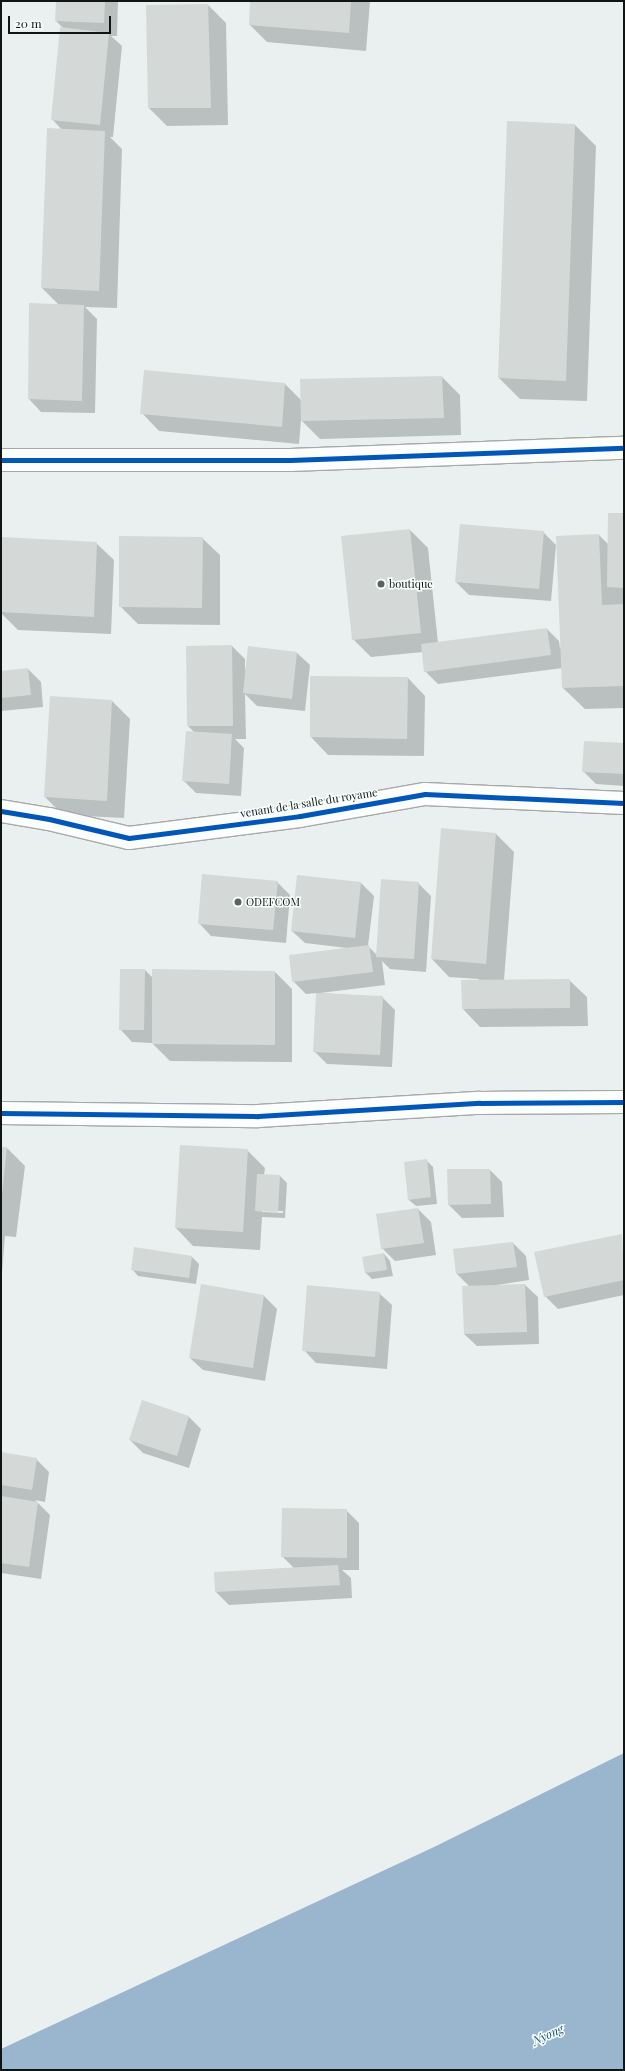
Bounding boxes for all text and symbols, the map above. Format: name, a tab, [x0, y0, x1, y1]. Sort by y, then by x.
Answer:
scale bar	[10, 8, 113, 34]
text: 20 m	[15, 15, 42, 31]
place label: boutique	[389, 577, 433, 591]
marker: boutique	[376, 579, 386, 589]
street label: venant de la salle du royame	[239, 786, 379, 820]
place label: ODEFCOM	[246, 895, 300, 909]
marker: ODEFCOM	[233, 897, 243, 907]
water label: Nyong	[530, 2022, 566, 2048]

